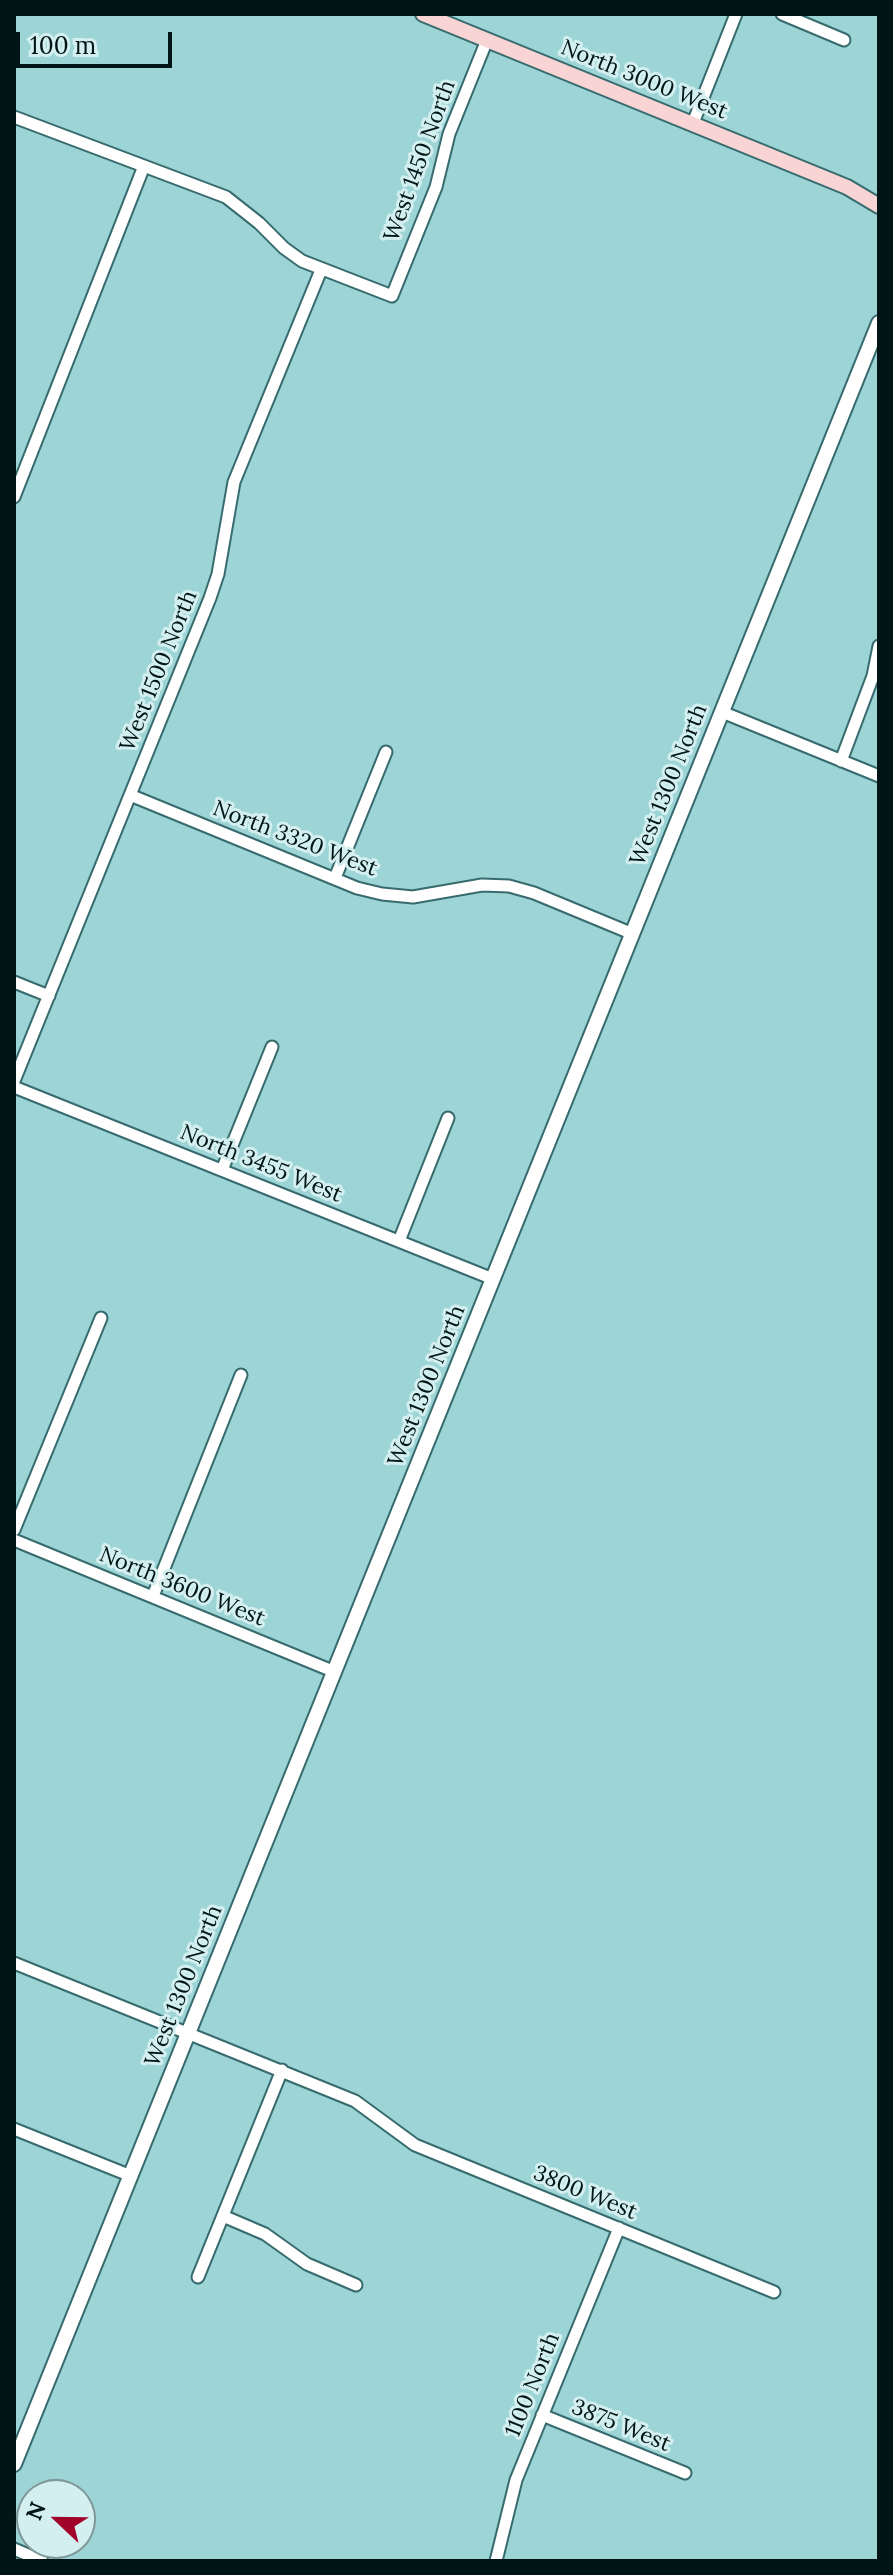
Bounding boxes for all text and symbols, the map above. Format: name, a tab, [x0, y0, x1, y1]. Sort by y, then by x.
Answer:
scale bar	[20, 16, 176, 66]
text: 100 m	[30, 30, 96, 61]
street label: North 3000 West	[557, 35, 731, 125]
street label: West 1450 North	[379, 77, 461, 245]
street label: West 1500 North	[115, 587, 203, 755]
street label: West 1300 North	[625, 701, 713, 869]
street label: North 3320 West	[209, 795, 381, 883]
street label: North 3455 West	[176, 1120, 346, 1208]
street label: West 1300 North	[383, 1302, 471, 1470]
street label: North 3600 West	[95, 1542, 269, 1632]
street label: West 1300 North	[140, 1902, 228, 2070]
street label: 3800 West	[529, 2160, 641, 2226]
street label: 1100 North	[500, 2329, 566, 2441]
street label: 3875 West	[568, 2394, 674, 2458]
north arrow	[16, 2479, 96, 2559]
text: N	[19, 2498, 52, 2524]

